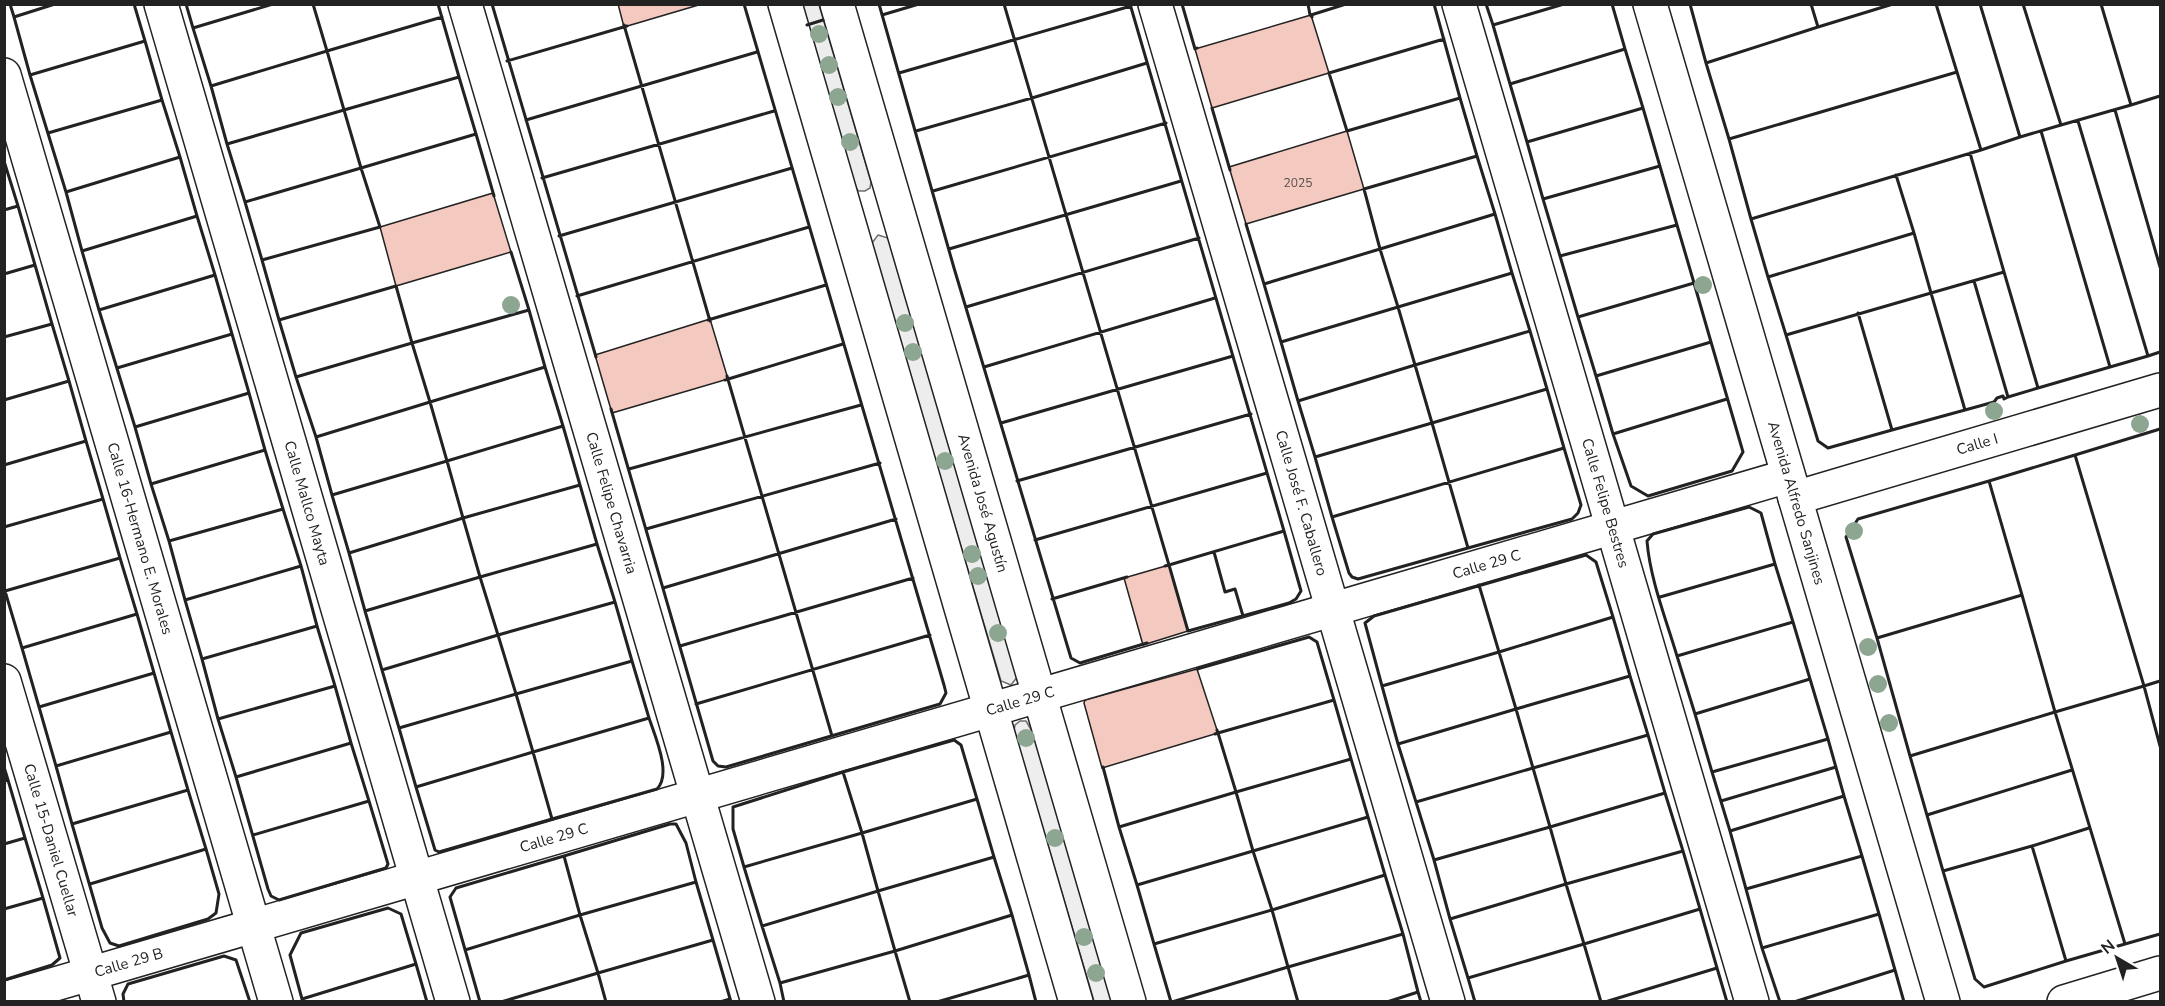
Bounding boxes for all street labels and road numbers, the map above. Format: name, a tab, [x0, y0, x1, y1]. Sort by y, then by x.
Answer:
street label: Avenida Alfredo Sanjines	[1763, 419, 1830, 587]
street label: Calle José F. Caballero	[1271, 428, 1332, 578]
street label: Calle I	[1954, 428, 2000, 460]
street label: Calle Felipe Chavarria	[581, 430, 642, 576]
street label: Avenida José Agustín	[953, 431, 1013, 575]
street label: Calle Felipe Bestres	[1577, 436, 1634, 570]
street label: Calle Mallco Mayta	[279, 438, 335, 568]
street label: Calle 16-Hermano E. Morales	[102, 440, 178, 637]
street label: Calle 29 C	[1450, 545, 1523, 584]
street label: Calle 29 C	[984, 682, 1057, 721]
street label: Calle 15-Daniel Cuellar	[19, 761, 83, 920]
street label: Calle 29 C	[517, 818, 590, 857]
street label: Calle 29 B	[92, 943, 165, 982]

